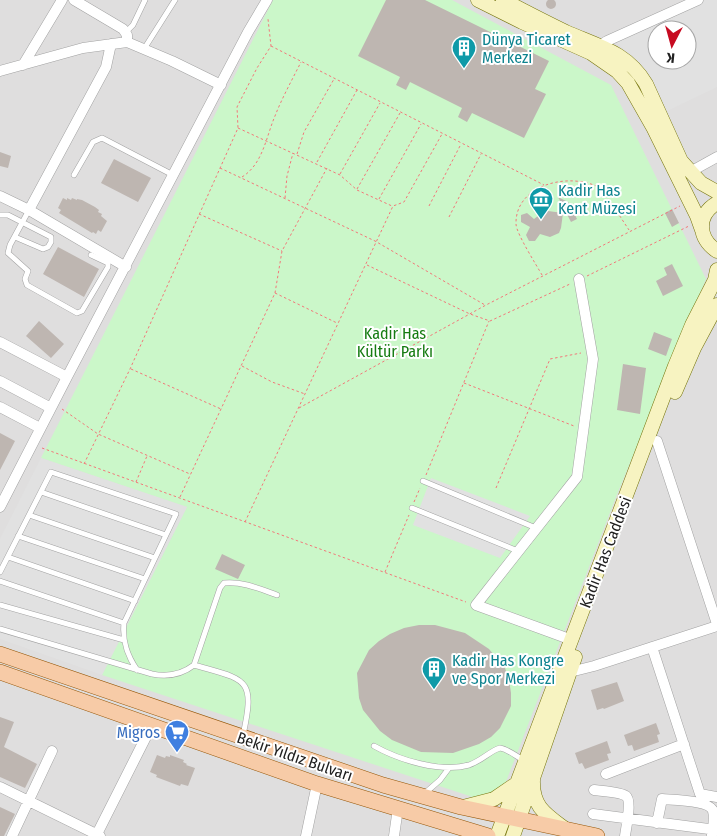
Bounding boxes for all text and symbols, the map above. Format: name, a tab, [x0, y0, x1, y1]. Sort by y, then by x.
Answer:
north arrow	[647, 20, 697, 70]
place label: Dünya Ticaret Merkezi	[482, 30, 572, 67]
building icon: Dünya Ticaret Merkezi	[451, 35, 477, 69]
text: K	[665, 48, 676, 66]
place label: Kadir Has Kent Müzesi	[558, 181, 636, 218]
museum icon: Kadir Has Kent Müzesi	[528, 186, 554, 220]
park label: Kadir Has Kültür Parkı	[357, 324, 433, 361]
street label: Kadir Has Caddesi	[575, 494, 635, 611]
place label: Kadir Has Kongre ve Spor Merkezi	[452, 651, 564, 688]
building icon: Kadir Has Kongre ve Spor Merkezi	[421, 656, 447, 690]
supermarket icon: Migros	[164, 719, 190, 753]
place label: Migros	[117, 723, 160, 742]
street label: Bekir Yıldız Bulvarı	[235, 728, 355, 785]

